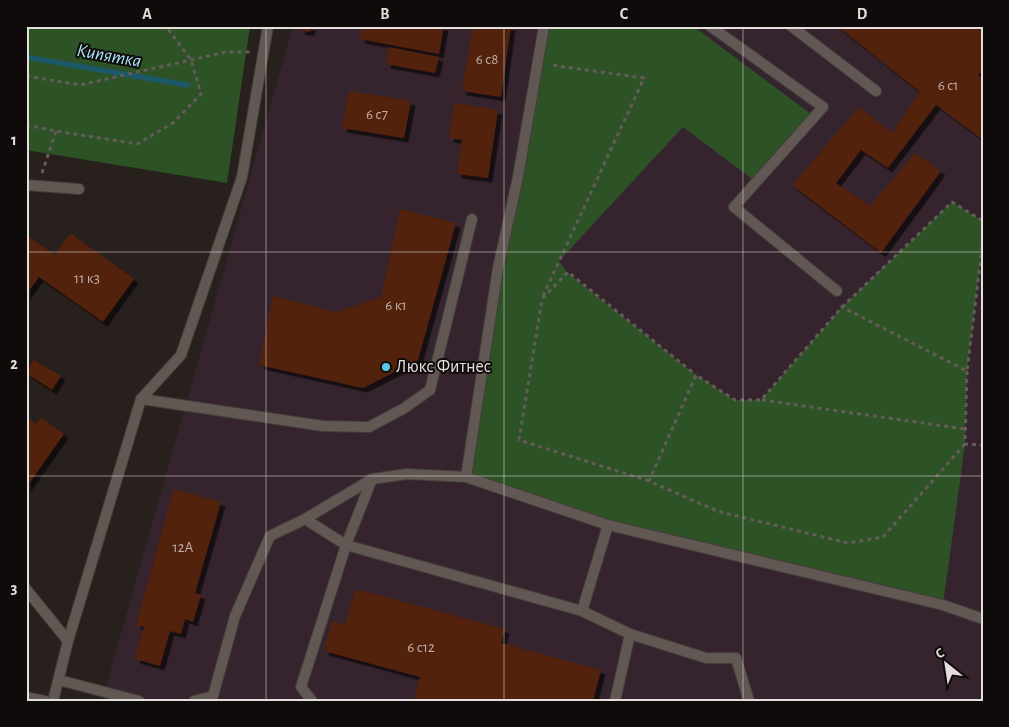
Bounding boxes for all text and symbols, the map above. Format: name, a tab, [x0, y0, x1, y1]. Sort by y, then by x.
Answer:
text: A	[142, 6, 152, 22]
text: B	[380, 6, 390, 22]
text: C	[620, 6, 629, 22]
text: D	[857, 6, 868, 22]
water label: Кипятка	[75, 41, 143, 71]
house number: 6 с8	[476, 52, 498, 67]
house number: 6 с1	[938, 78, 958, 93]
house number: 6 с7	[366, 107, 388, 122]
text: 1	[11, 132, 17, 148]
house number: 11 к3	[74, 271, 100, 286]
house number: 6 к1	[385, 298, 407, 313]
text: 2	[10, 356, 18, 372]
place label: Люкс Фитнес	[396, 358, 491, 376]
marker: Люкс Фитнес	[380, 361, 392, 373]
house number: 12А	[173, 540, 194, 555]
text: 3	[11, 580, 18, 596]
house number: 6 с12	[407, 640, 435, 655]
north arrow	[922, 640, 972, 690]
text: С	[933, 645, 947, 662]

